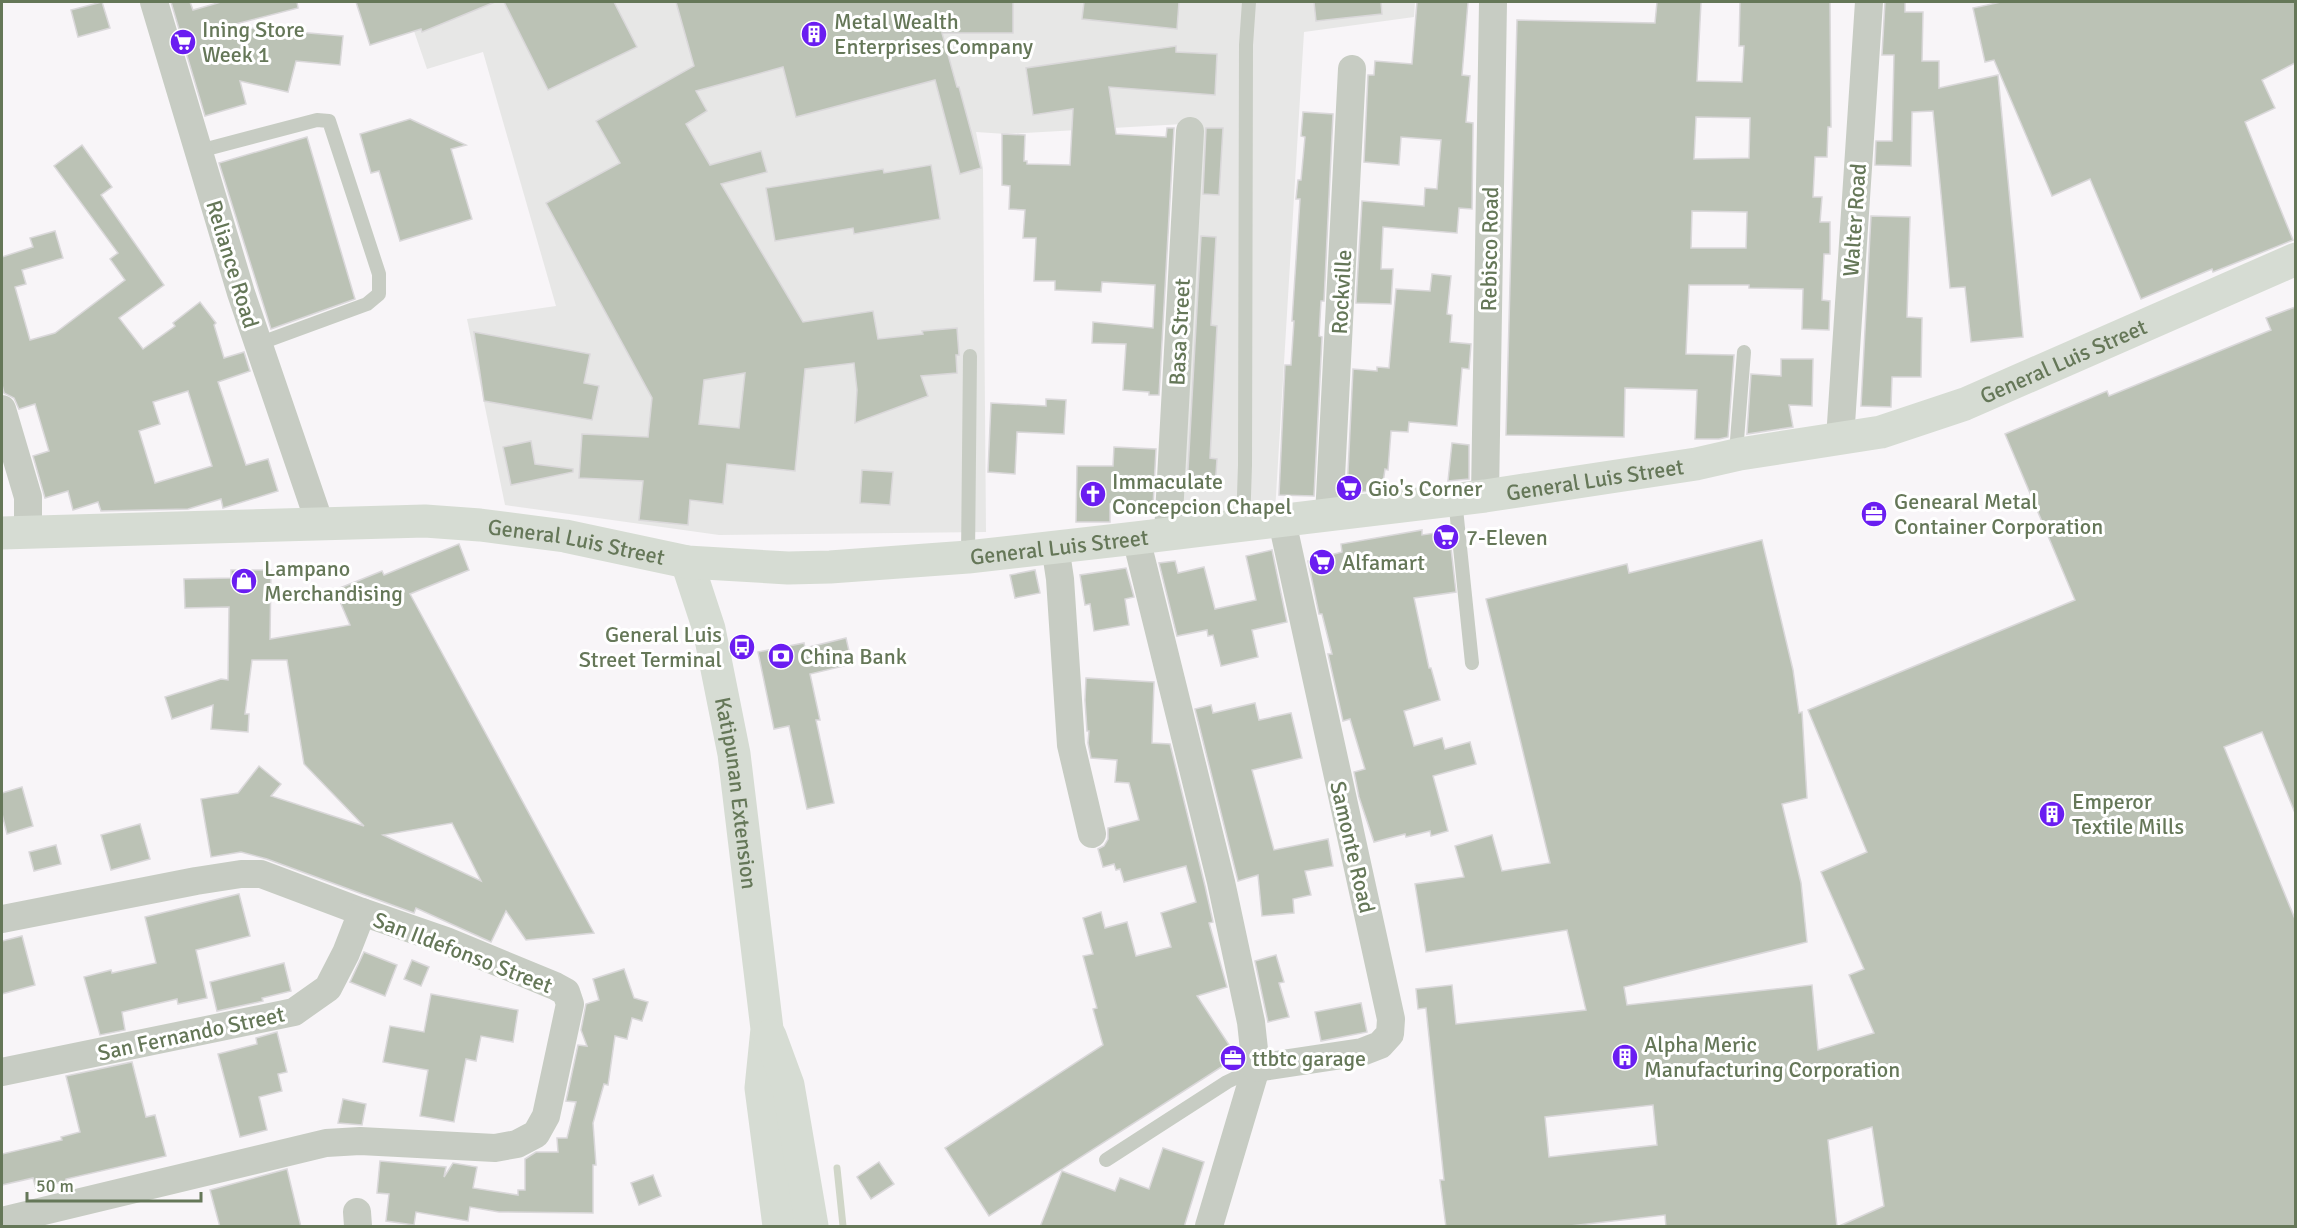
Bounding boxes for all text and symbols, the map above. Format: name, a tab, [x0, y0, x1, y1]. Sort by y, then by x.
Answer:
place label: Metal Wealth Enterprises Company	[834, 8, 1034, 60]
place label: Ining Store Week 1	[202, 16, 305, 68]
building icon: Metal Wealth Enterprises Company	[799, 19, 829, 49]
supermarket icon: Ining Store Week 1	[168, 27, 198, 57]
street label: Walter Road	[1837, 162, 1872, 278]
street label: Rebisco Road	[1475, 186, 1504, 312]
street label: Reliance Road	[200, 197, 265, 331]
street label: Rockville	[1326, 249, 1357, 335]
street label: Basa Street	[1163, 277, 1196, 386]
street label: General Luis Street	[1976, 313, 2151, 410]
street label: General Luis Street	[1504, 453, 1686, 507]
place label: Immaculate Concepcion Chapel	[1112, 468, 1292, 520]
supermarket icon: Gio's Corner	[1334, 473, 1364, 503]
place label: Gio's Corner	[1368, 475, 1482, 502]
church icon: Immaculate Concepcion Chapel	[1078, 479, 1108, 509]
place label: Genearal Metal Container Corporation	[1894, 488, 2103, 540]
office icon: Genearal Metal Container Corporation	[1859, 499, 1889, 529]
street label: General Luis Street	[486, 513, 667, 571]
supermarket icon: 7-Eleven	[1431, 522, 1461, 552]
street label: General Luis Street	[969, 524, 1150, 571]
place label: 7-Eleven	[1466, 524, 1548, 551]
supermarket icon: Alfamart	[1307, 547, 1337, 577]
place label: Alfamart	[1342, 549, 1425, 576]
place label: Lampano Merchandising	[264, 555, 403, 607]
shop icon: Lampano Merchandising	[229, 566, 259, 596]
place label: General Luis Street Terminal	[579, 621, 722, 673]
bus stop icon: General Luis Street Terminal	[727, 632, 757, 662]
bank icon: China Bank	[766, 641, 796, 671]
place label: China Bank	[800, 643, 907, 670]
street label: Katipunan Extension	[709, 695, 763, 891]
street label: Samonte Road	[1324, 778, 1381, 916]
place label: Emperor Textile Mills	[2072, 788, 2184, 840]
building icon: Emperor Textile Mills	[2037, 799, 2067, 829]
street label: San Ildefonso Street	[370, 906, 556, 999]
street label: San Fernando Street	[95, 1000, 287, 1067]
place label: Alpha Meric Manufacturing Corporation	[1644, 1031, 1900, 1083]
building icon: Alpha Meric Manufacturing Corporation	[1610, 1042, 1640, 1072]
office icon: ttbtc garage	[1218, 1043, 1248, 1073]
place label: ttbtc garage	[1252, 1045, 1366, 1072]
scale bar	[27, 1165, 201, 1203]
text: 50 m	[36, 1175, 74, 1197]

